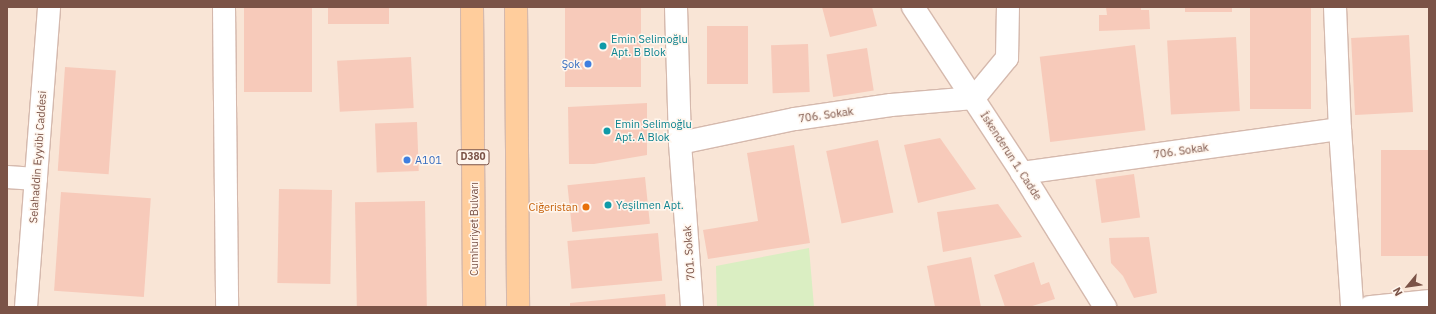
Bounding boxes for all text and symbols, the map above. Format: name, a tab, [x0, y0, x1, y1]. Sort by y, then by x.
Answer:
place label: Emin Selimoğlu Apt. B Blok	[611, 33, 688, 59]
marker: Emin Selimoğlu Apt. B Blok	[598, 41, 608, 51]
place label: Şok	[562, 57, 580, 71]
marker: Şok	[583, 59, 593, 69]
street label: Selahaddin Eyyübi Caddesi	[27, 90, 49, 224]
street label: 706. Sokak	[798, 105, 854, 125]
street label: İskenderun 1. Cadde	[977, 109, 1045, 203]
place label: Emin Selimoğlu Apt. A Blok	[615, 118, 692, 144]
marker: Emin Selimoğlu Apt. A Blok	[602, 126, 612, 136]
street label: 706. Sokak	[1153, 141, 1209, 161]
road number: D380	[456, 149, 490, 165]
place label: A101	[415, 153, 442, 167]
marker: A101	[402, 155, 412, 165]
street label: Cumhuriyet Bulvarı	[467, 182, 481, 276]
place label: Yeşilmen Apt.	[616, 198, 684, 212]
place label: Ciğeristan	[529, 200, 578, 214]
marker: Yeşilmen Apt.	[603, 200, 613, 210]
marker: Ciğeristan	[581, 202, 591, 212]
street label: 701. Sokak	[680, 225, 698, 281]
north arrow	[1388, 266, 1428, 306]
text: N	[1389, 285, 1406, 299]

